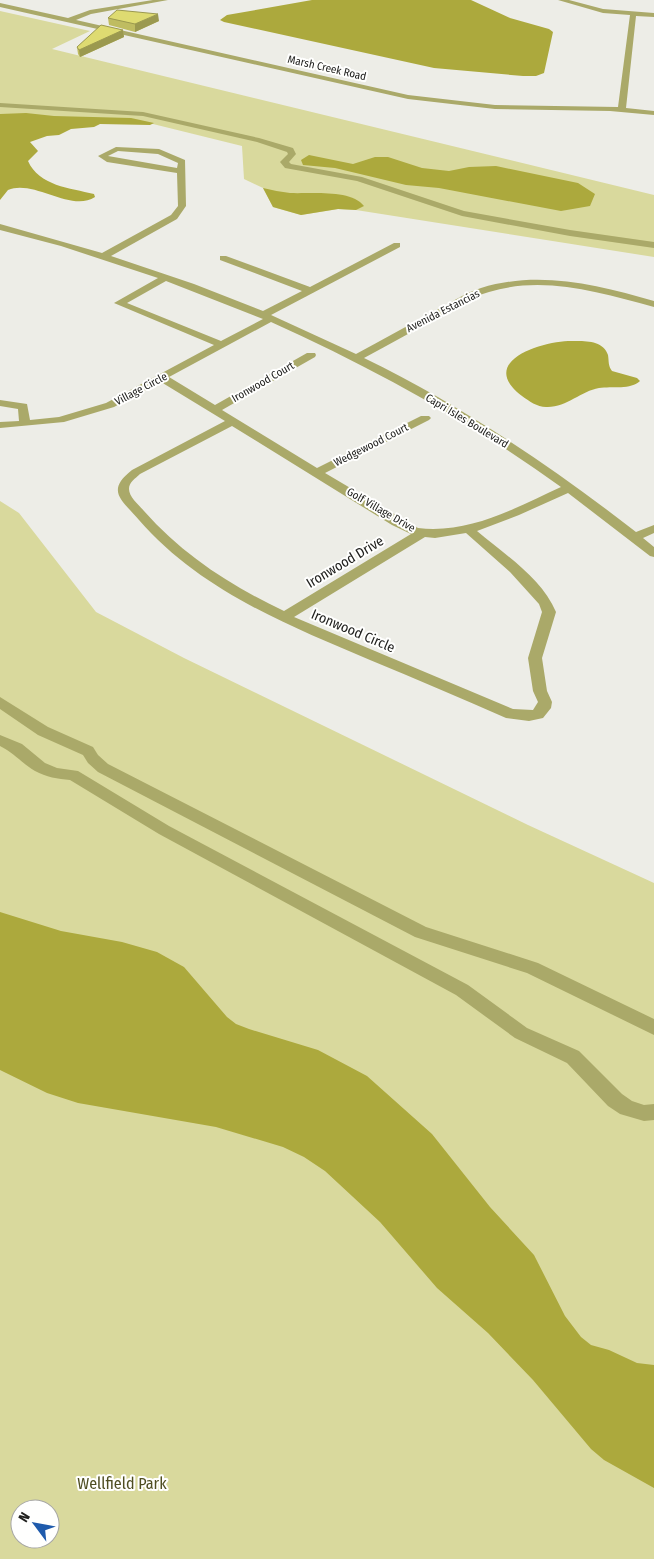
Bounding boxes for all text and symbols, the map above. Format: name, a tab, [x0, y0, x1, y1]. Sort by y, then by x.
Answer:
street label: Marsh Creek Road	[286, 53, 368, 83]
street label: Avenida Estancias	[404, 287, 482, 335]
street label: Ironwood Court	[230, 359, 297, 405]
street label: Village Circle	[113, 370, 169, 408]
street label: Capri Isles Boulevard	[423, 391, 511, 451]
street label: Wedgewood Court	[332, 421, 411, 469]
street label: Golf Village Drive	[345, 485, 417, 535]
street label: Ironwood Drive	[303, 532, 387, 592]
street label: Ironwood Circle	[309, 606, 397, 656]
park label: Wellfield Park	[77, 1474, 167, 1493]
north arrow	[10, 1499, 60, 1549]
text: N	[15, 1509, 34, 1525]

